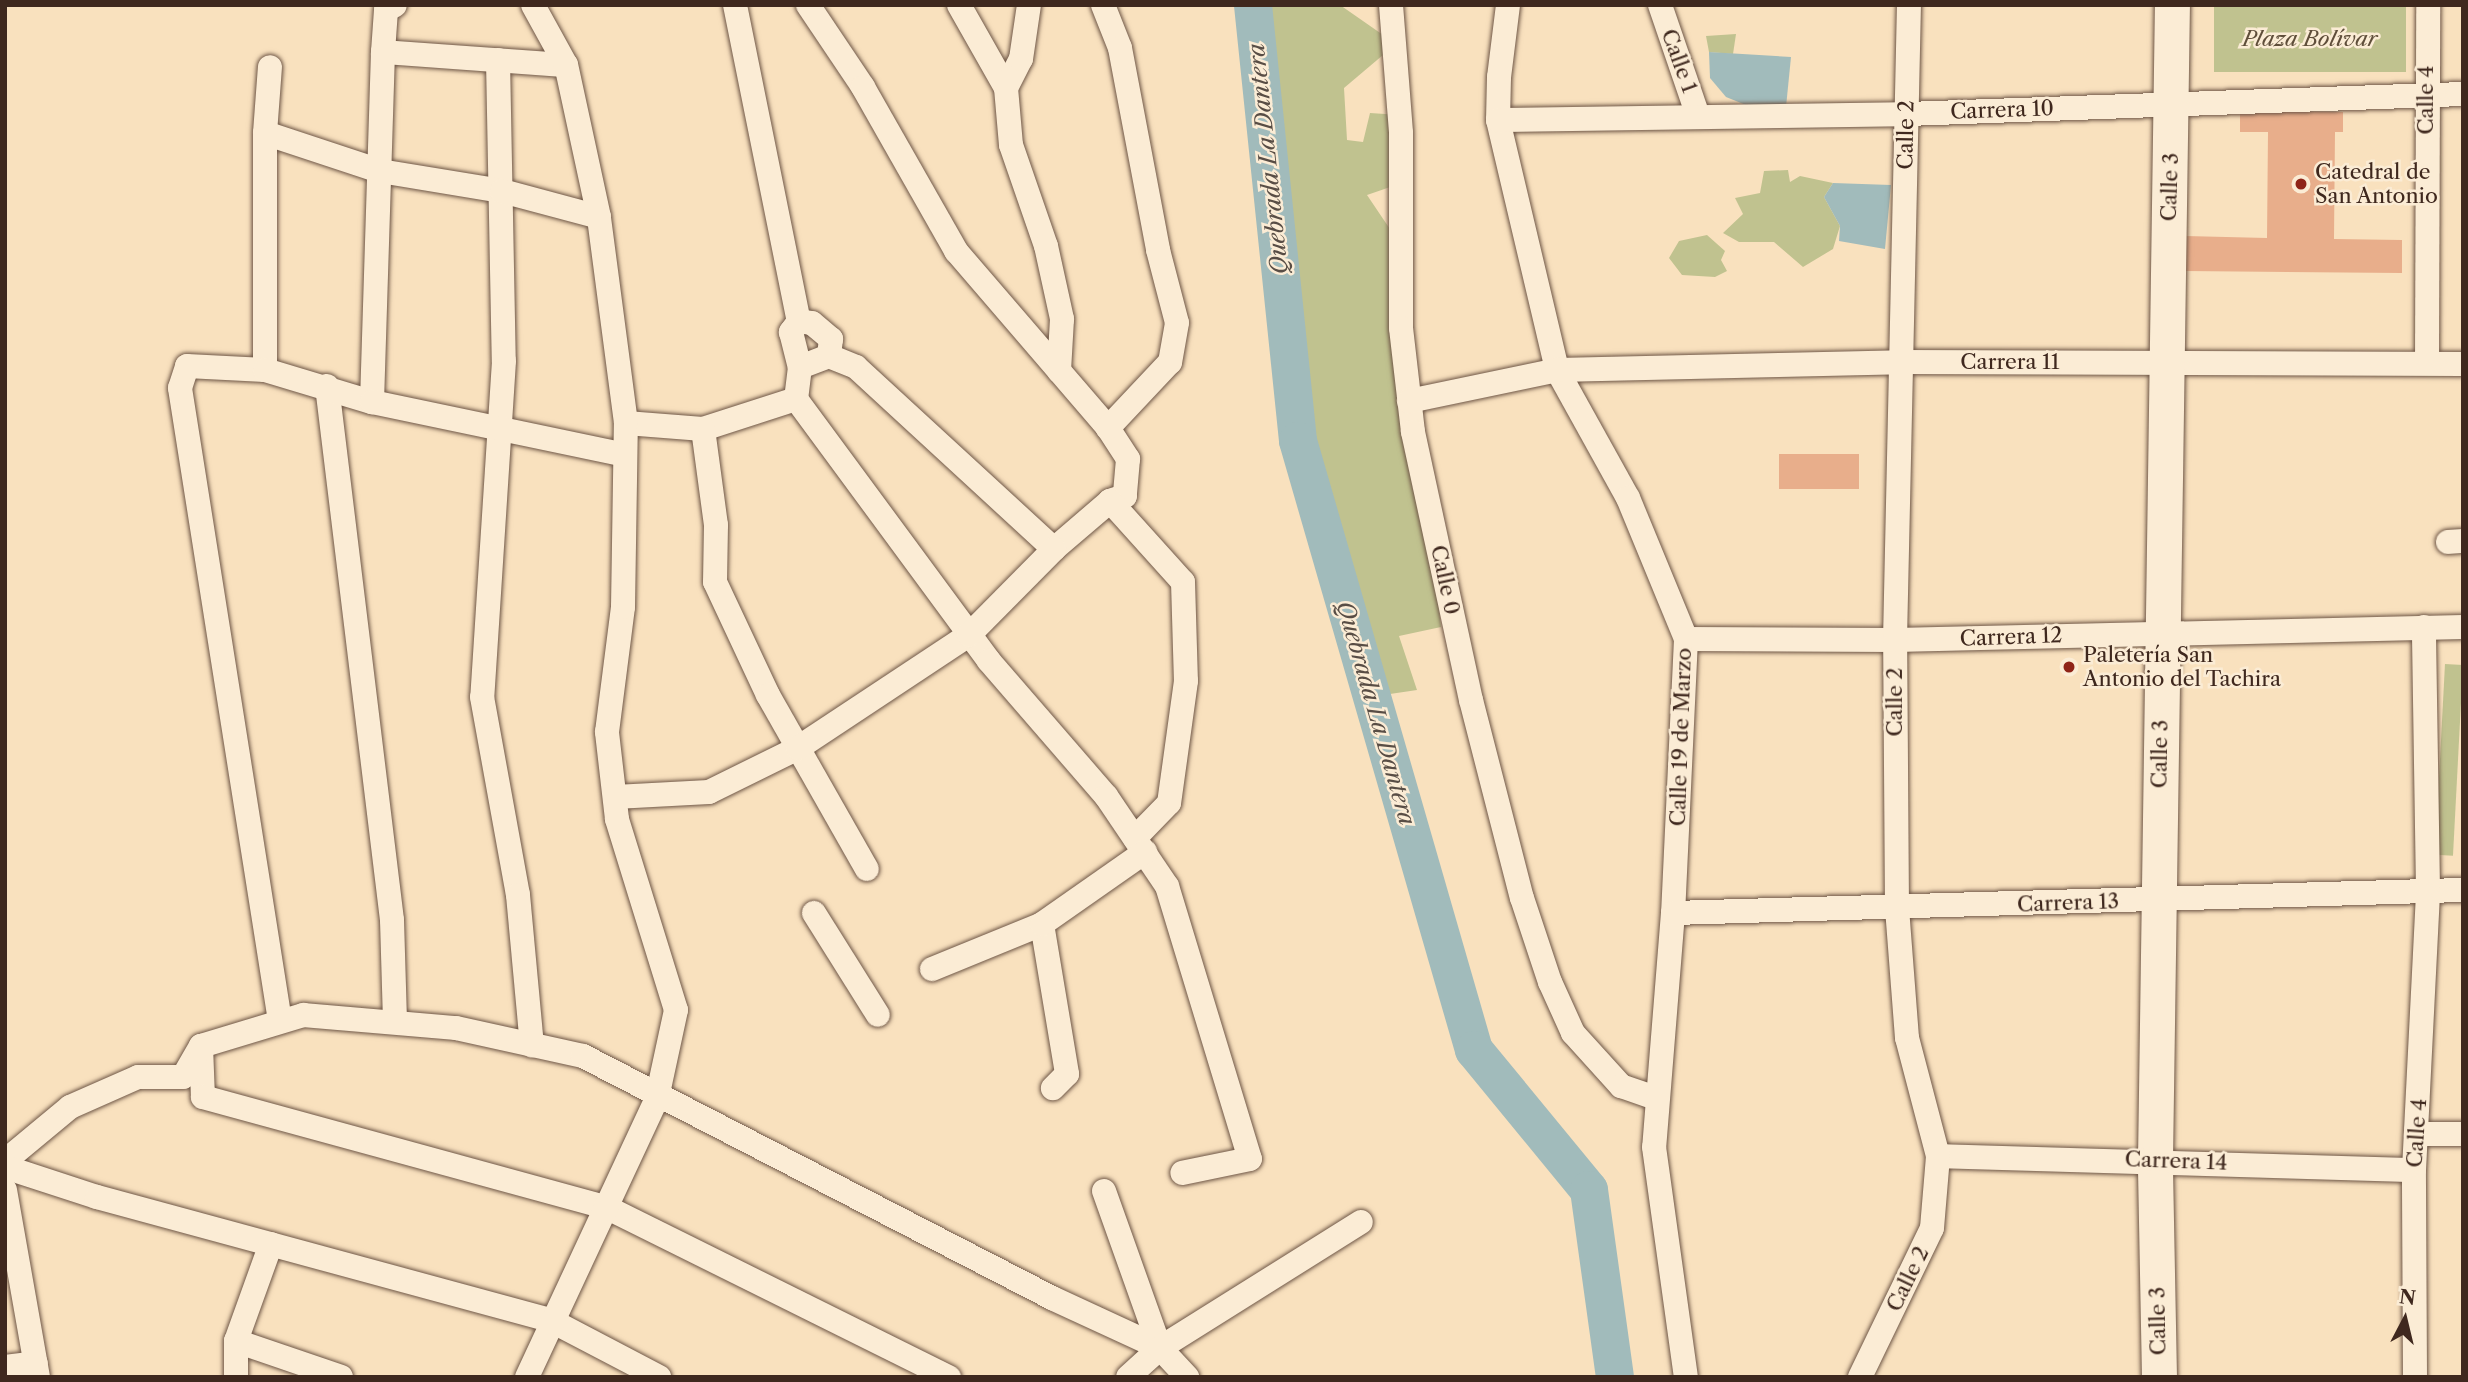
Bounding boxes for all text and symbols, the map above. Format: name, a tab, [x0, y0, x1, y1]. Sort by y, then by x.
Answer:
street label: Calle 1	[1656, 26, 1702, 96]
park label: Plaza Bolívar	[2243, 26, 2377, 52]
water label: Quebrada La Dantera	[1242, 42, 1294, 276]
street label: Calle 4	[2413, 65, 2439, 135]
street label: Carrera 10	[1950, 96, 2054, 124]
street label: Calle 2	[1893, 100, 1919, 170]
street label: Calle 3	[2156, 152, 2184, 222]
place label: Catedral de San Antonio	[2315, 159, 2439, 209]
marker: Catedral de San Antonio	[2293, 176, 2309, 192]
street label: Carrera 11	[1960, 349, 2060, 375]
street label: Calle 0	[1425, 543, 1465, 617]
water label: Quebrada La Dantera	[1331, 598, 1421, 828]
street label: Carrera 12	[1959, 623, 2063, 651]
place label: Paletería San Antonio del Tachira	[2083, 642, 2282, 692]
street label: Calle 19 de Marzo	[1665, 647, 1697, 827]
marker: Paletería San Antonio del Tachira	[2061, 659, 2077, 675]
street label: Calle 2	[1882, 667, 1908, 737]
street label: Calle 3	[2147, 719, 2173, 789]
street label: Carrera 13	[2016, 889, 2120, 917]
street label: Calle 4	[2402, 1098, 2432, 1168]
street label: Carrera 14	[2124, 1147, 2228, 1175]
street label: Calle 2	[1882, 1242, 1934, 1316]
north arrow	[2370, 1284, 2440, 1354]
text: N	[2398, 1285, 2417, 1310]
street label: Calle 3	[2145, 1286, 2171, 1356]

